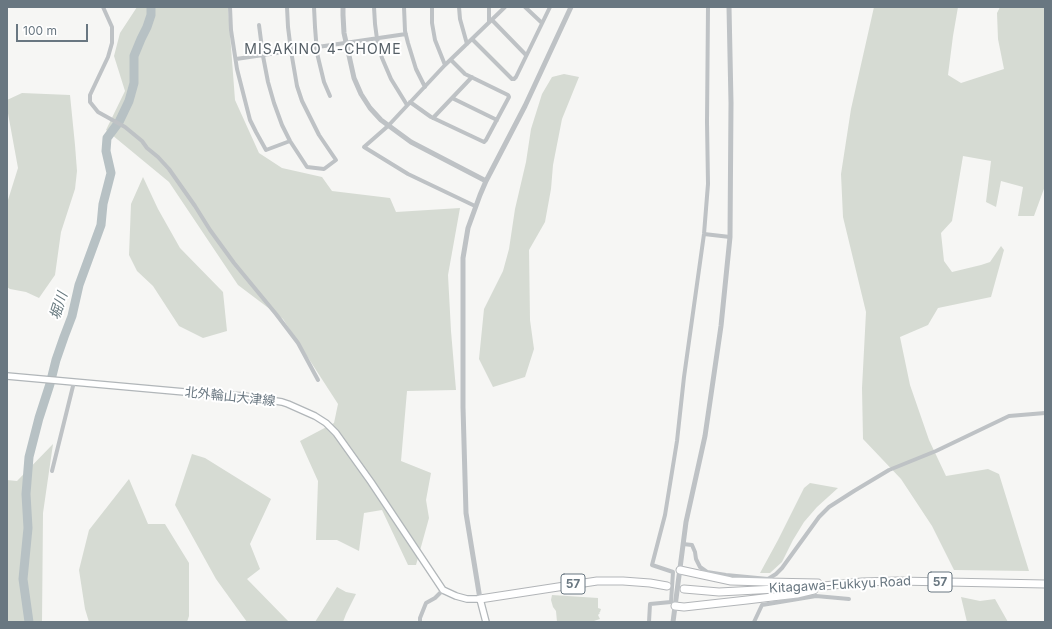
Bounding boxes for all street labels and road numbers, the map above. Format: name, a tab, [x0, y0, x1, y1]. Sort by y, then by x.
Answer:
street label: 北外輪山大津線	[184, 384, 276, 410]
road number: 57	[928, 572, 952, 592]
street label: Kitagawa-Fukkyu Road	[769, 573, 911, 597]
road number: 57	[561, 574, 585, 594]

